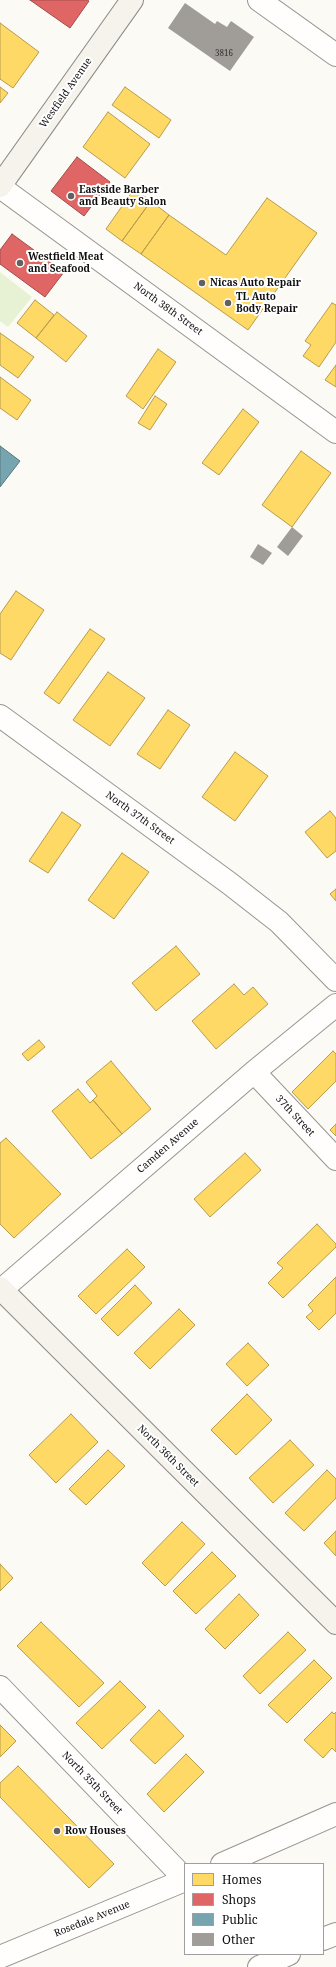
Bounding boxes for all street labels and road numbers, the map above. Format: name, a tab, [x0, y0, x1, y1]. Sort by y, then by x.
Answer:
street label: Westfield Avenue	[37, 56, 95, 130]
street label: North 38th Street	[131, 280, 205, 338]
street label: North 37th Street	[103, 789, 177, 847]
street label: 37th Street	[273, 1093, 317, 1139]
street label: Camden Avenue	[135, 1116, 201, 1176]
street label: North 36th Street	[135, 1423, 201, 1489]
street label: North 35th Street	[59, 1749, 125, 1817]
street label: Rosedale Avenue	[52, 1898, 132, 1940]

